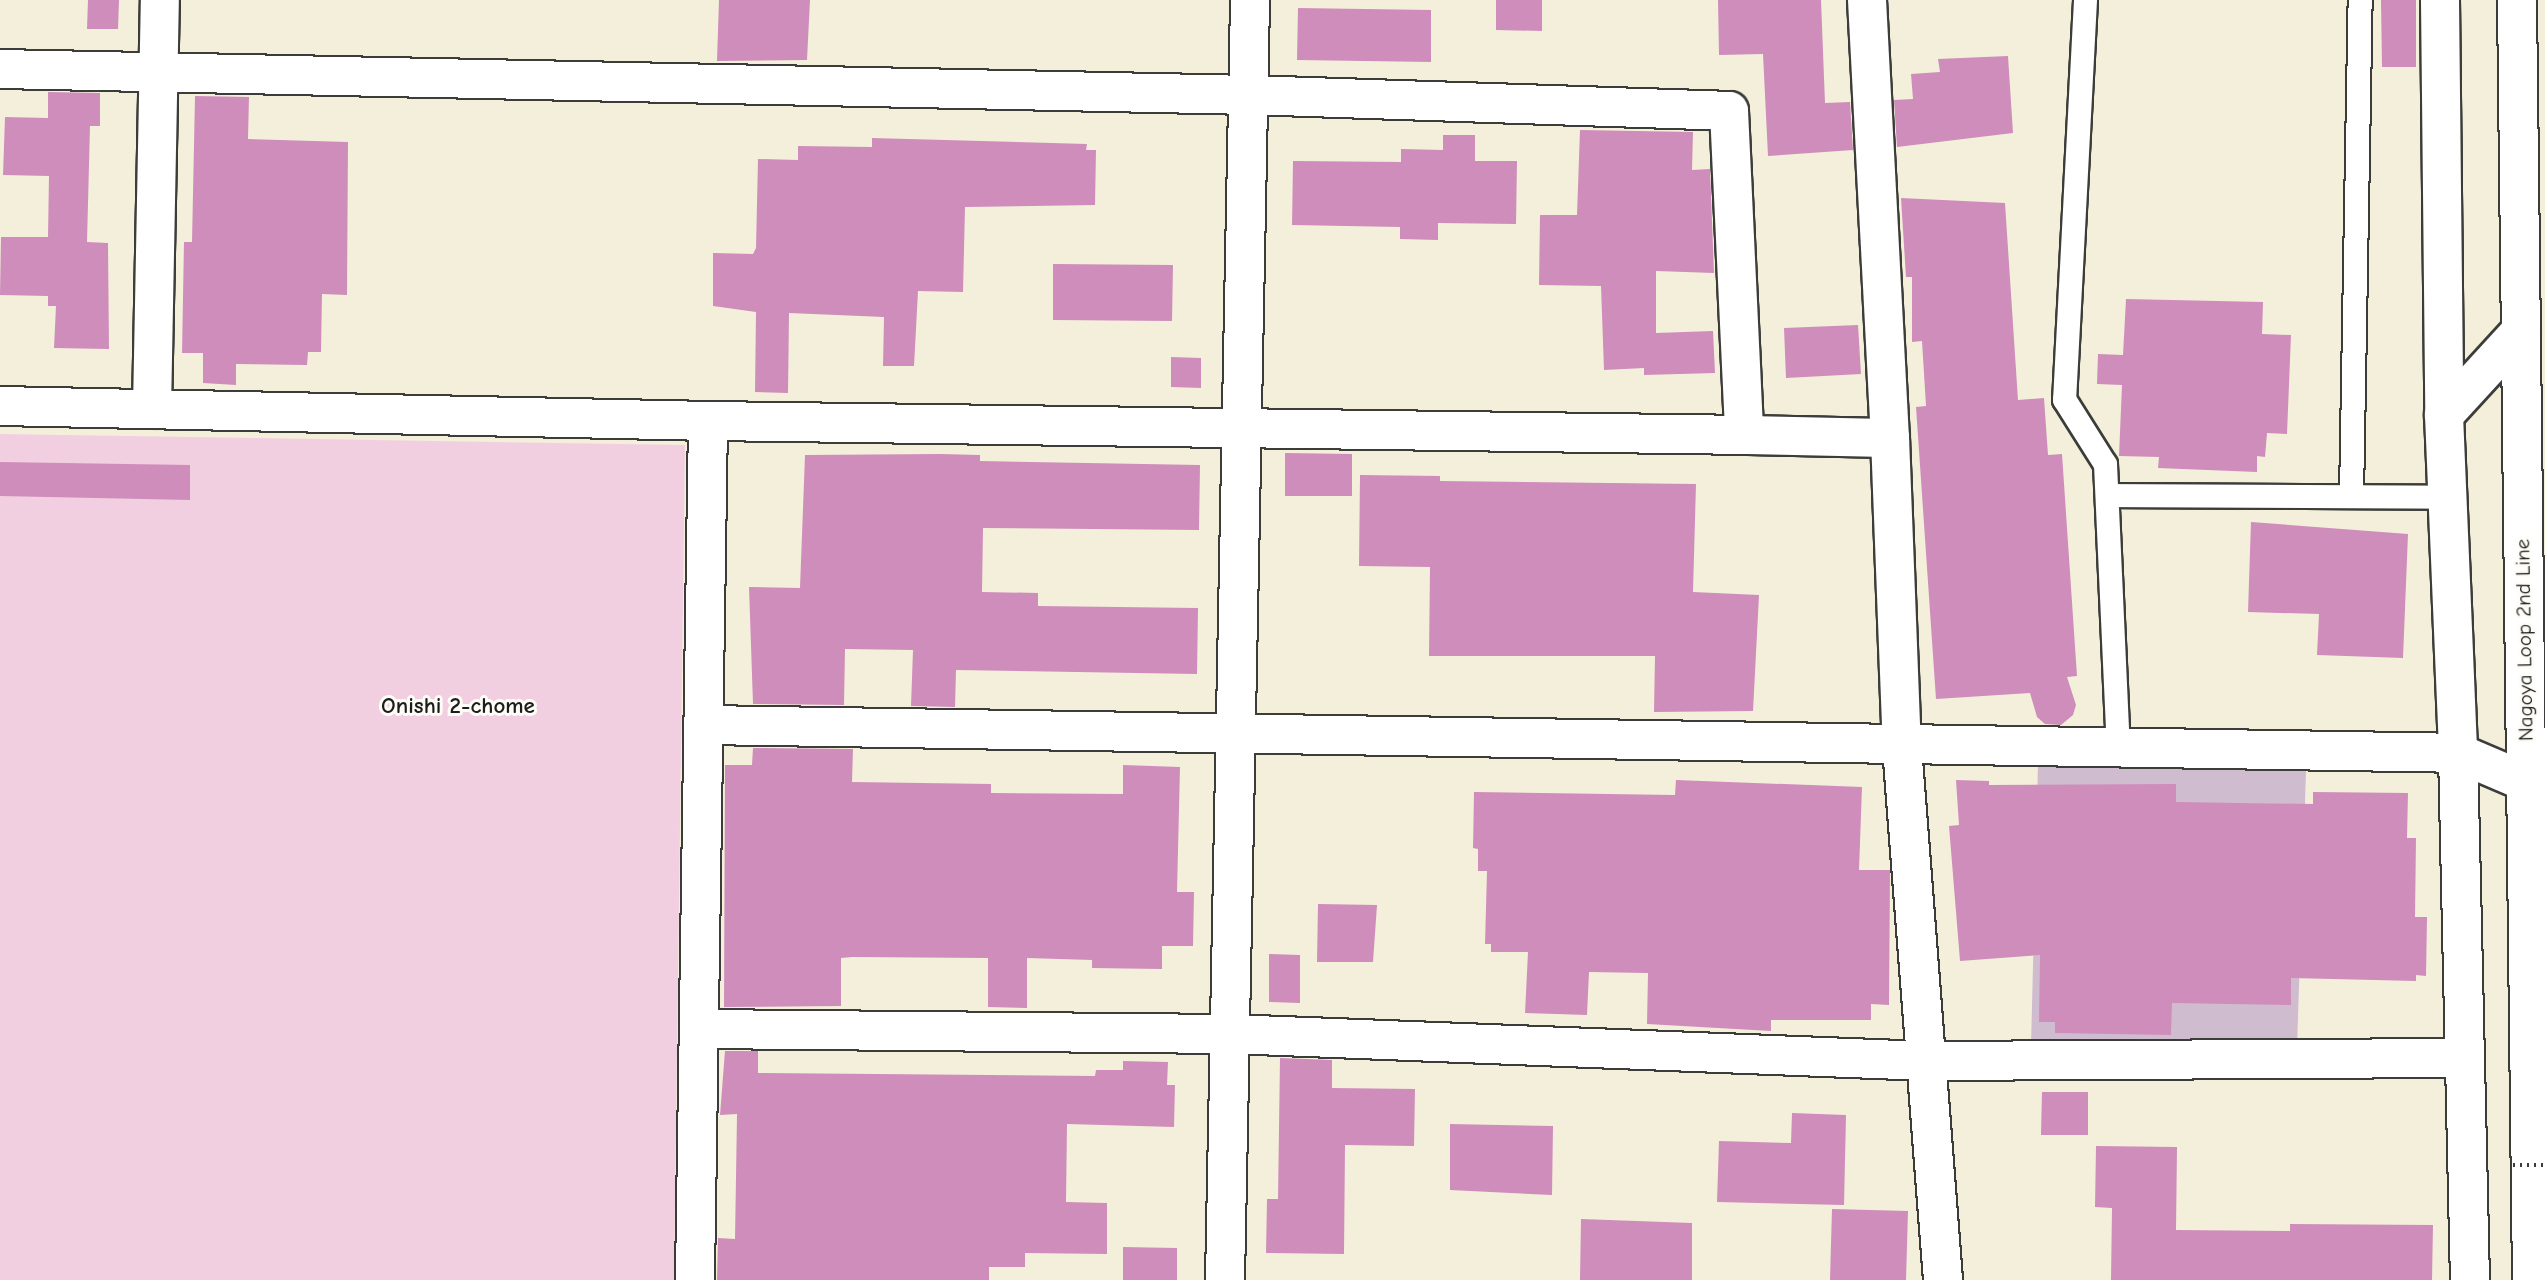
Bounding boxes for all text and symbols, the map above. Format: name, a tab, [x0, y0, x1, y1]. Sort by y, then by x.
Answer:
street label: Nagoya Loop 2nd Line	[2510, 539, 2538, 741]
district label: Onishi 2-chome	[381, 692, 535, 720]

